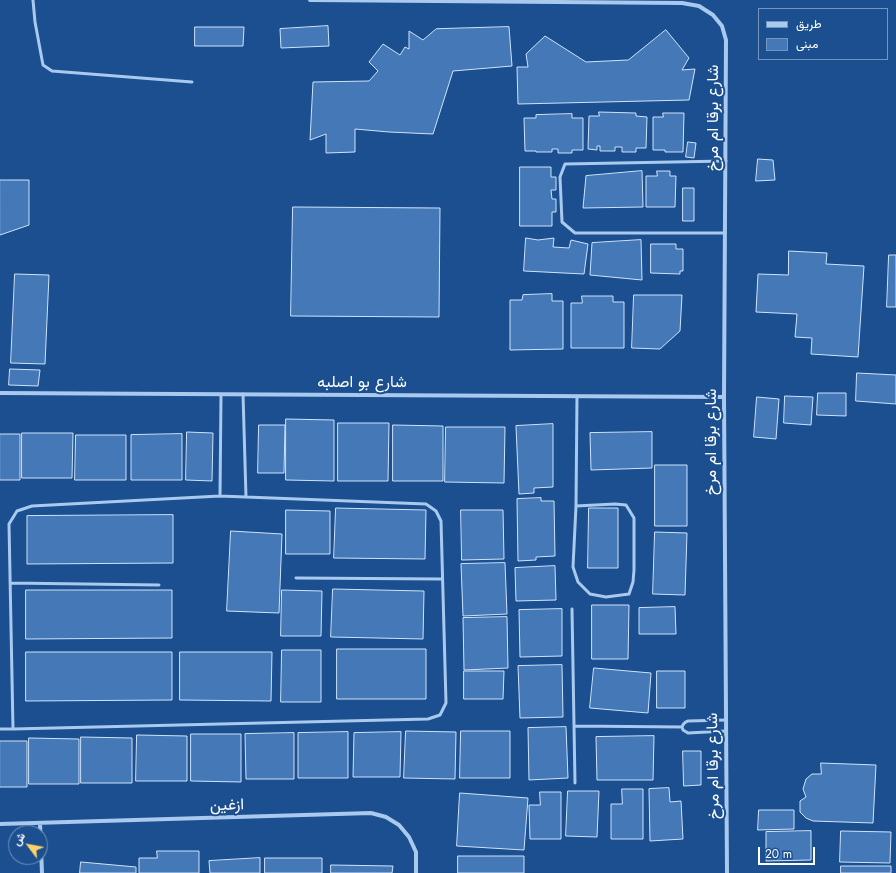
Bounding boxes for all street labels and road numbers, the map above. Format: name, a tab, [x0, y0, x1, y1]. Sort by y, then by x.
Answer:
street label: شارع برقا ام مرخ	[704, 65, 724, 171]
street label: شارع بو اصلبه	[317, 373, 407, 393]
street label: شارع برقا ام مرخ	[702, 389, 722, 495]
street label: شارع برقا ام مرخ	[703, 713, 725, 819]
street label: ازغين	[210, 796, 244, 816]

